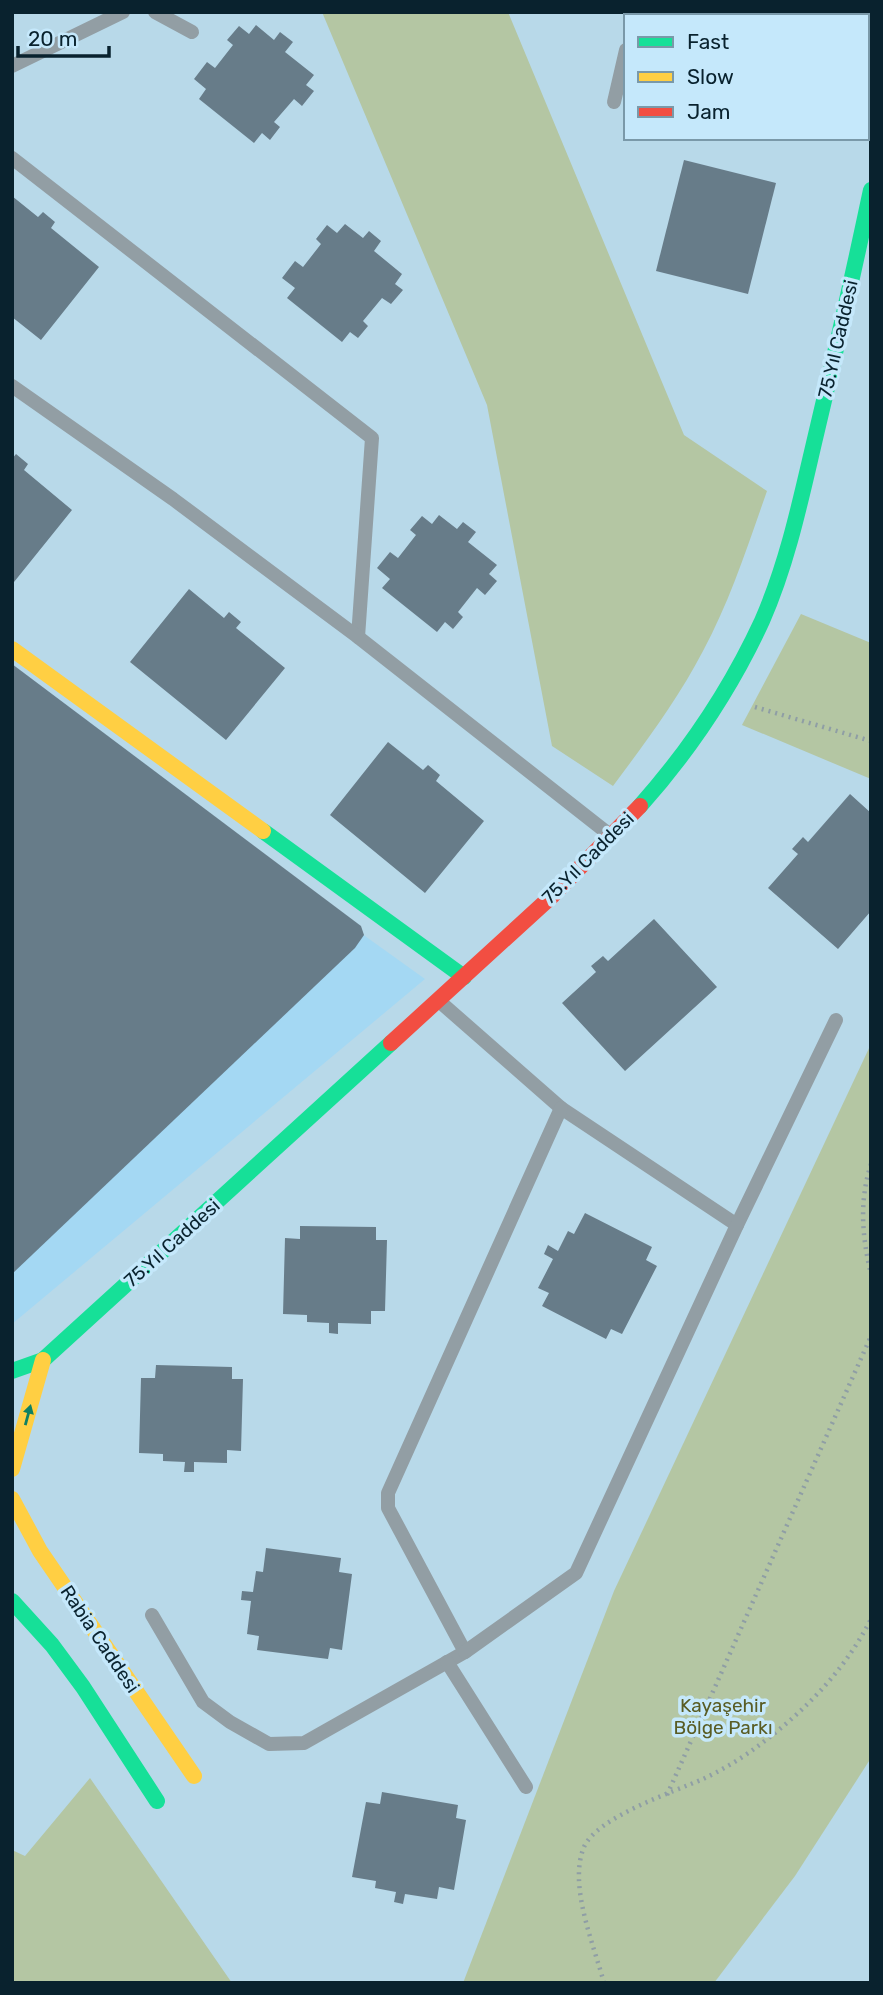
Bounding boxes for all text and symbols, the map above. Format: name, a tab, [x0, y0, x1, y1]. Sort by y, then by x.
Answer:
scale bar	[18, 14, 108, 58]
legend	[624, 14, 869, 140]
text: 20 m	[28, 26, 77, 51]
text: Fast	[687, 29, 729, 54]
text: Slow	[687, 64, 734, 89]
text: Jam	[687, 99, 731, 124]
street label: 75.Yıl Caddesi	[813, 278, 863, 400]
street label: 75.Yıl Caddesi	[537, 807, 639, 909]
street label: 75.Yıl Caddesi	[119, 1194, 225, 1292]
one-way arrow	[24, 1404, 34, 1425]
street label: Rabia Caddesi	[56, 1581, 144, 1697]
park label: Kayaşehir Bölge Parkı	[674, 1694, 772, 1739]

